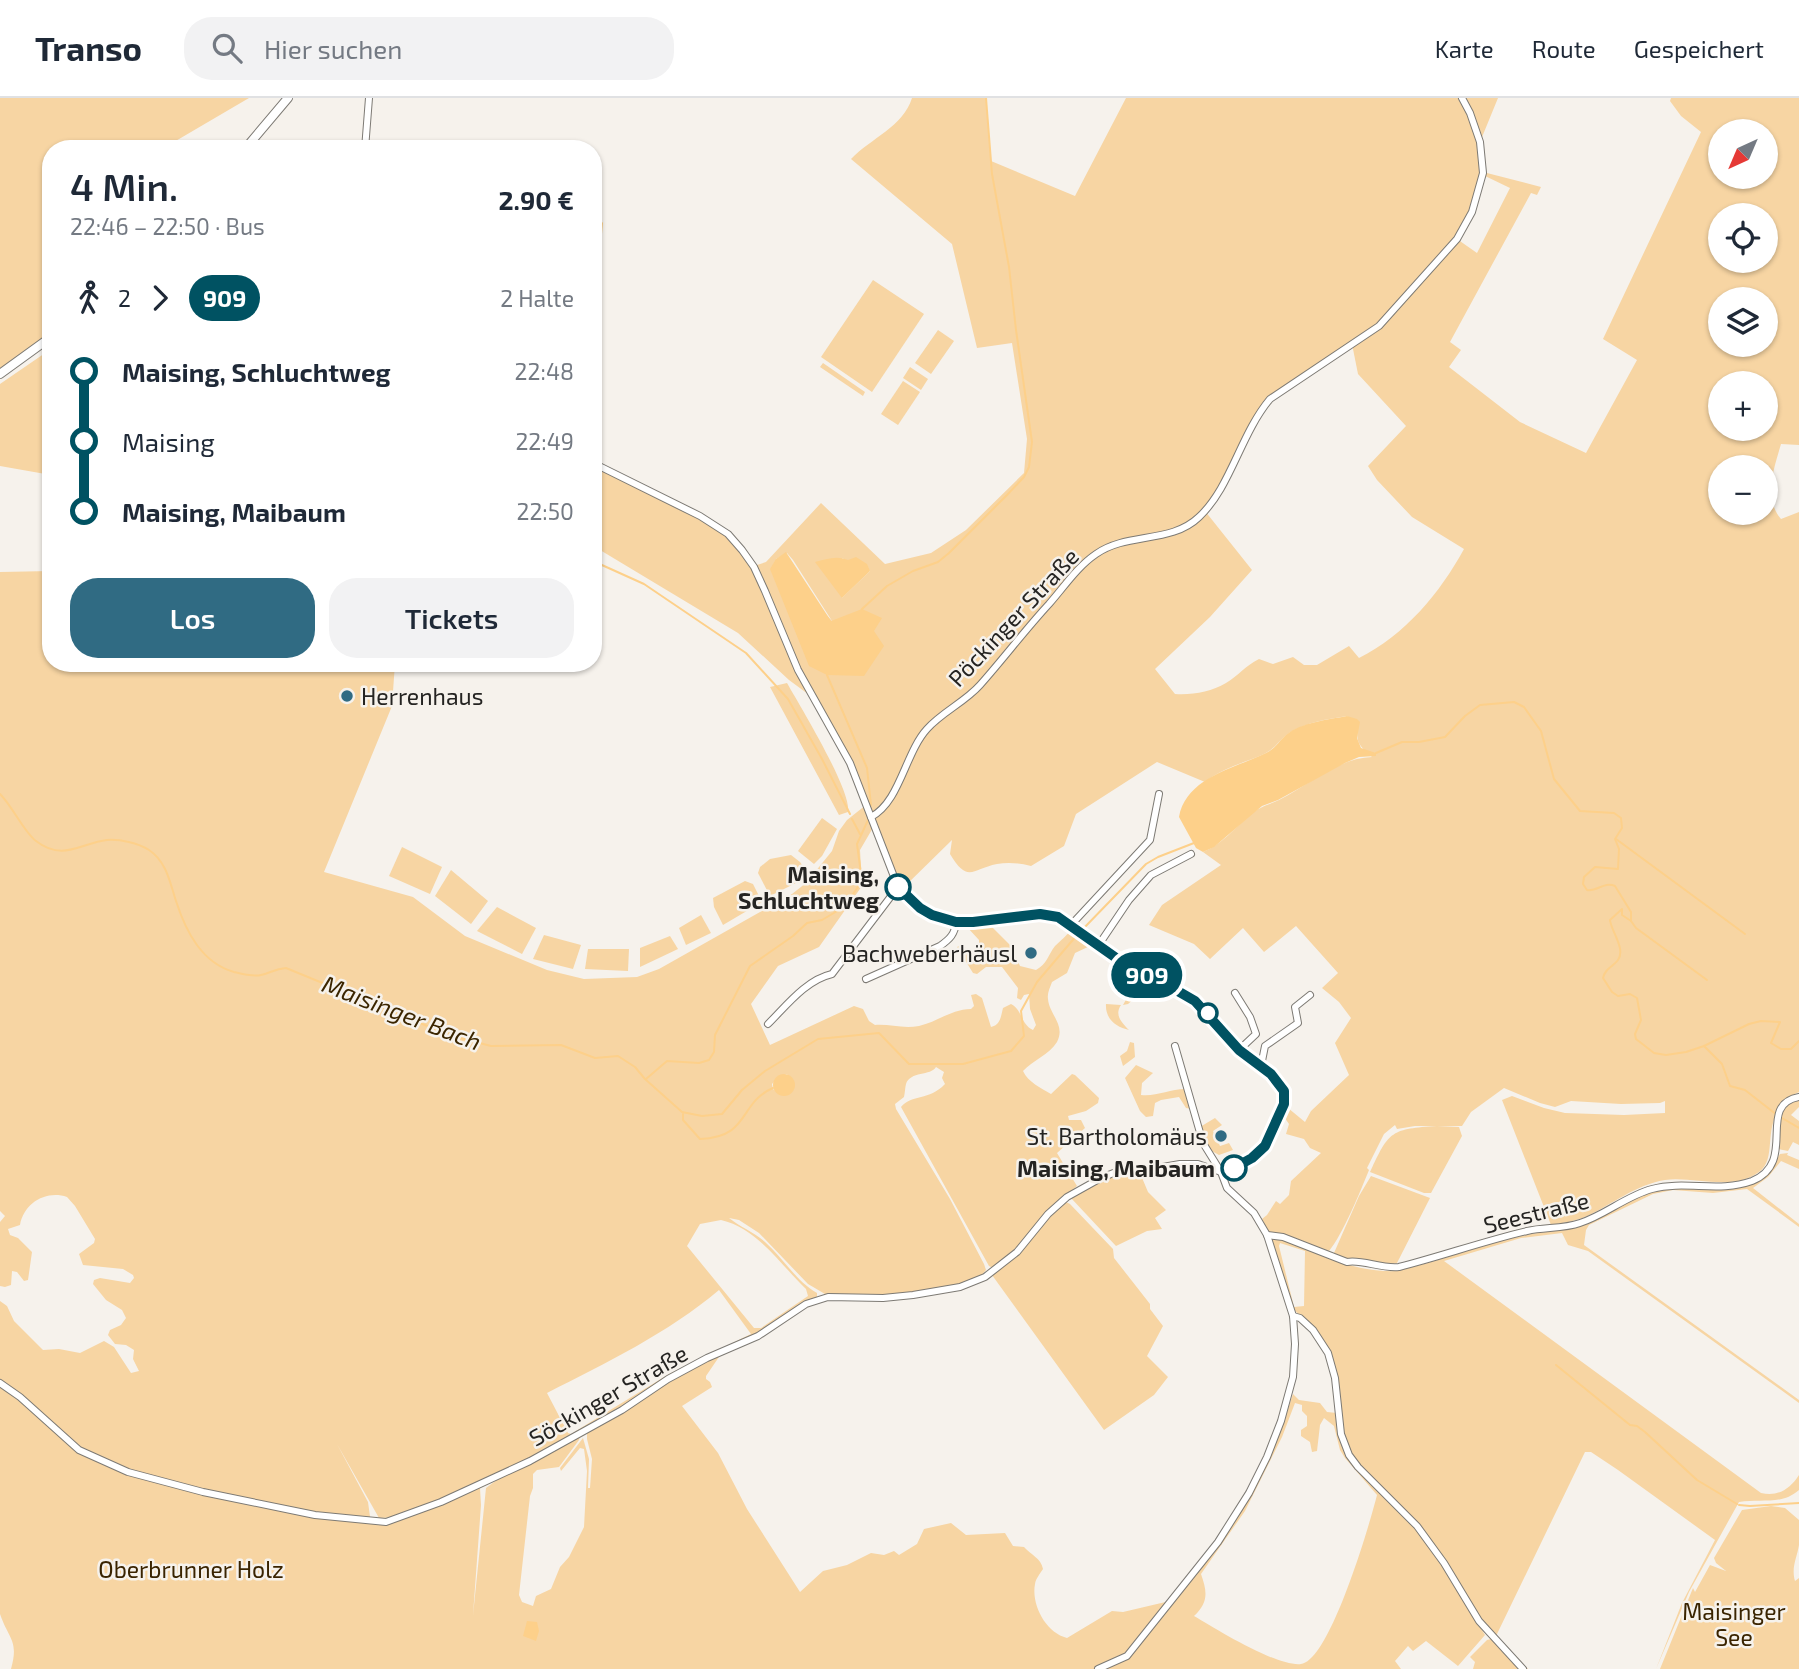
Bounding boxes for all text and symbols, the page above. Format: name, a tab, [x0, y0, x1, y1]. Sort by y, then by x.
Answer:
search box	[184, 17, 674, 80]
text: Transo	[35, 28, 142, 68]
icon: search	[208, 29, 246, 67]
text: Hier suchen	[264, 33, 402, 64]
text: Karte	[1435, 34, 1494, 63]
text: Route	[1532, 34, 1596, 63]
text: Gespeichert	[1634, 34, 1764, 63]
north arrow	[1708, 119, 1778, 189]
map controls	[1708, 119, 1778, 525]
text: 4 Min.	[70, 163, 178, 209]
text: 2.90 €	[498, 184, 574, 215]
button: locate	[1708, 203, 1778, 273]
text: 22:46 – 22:50 · Bus	[70, 212, 265, 240]
icon: walk	[70, 279, 108, 317]
icon: forward	[141, 279, 179, 317]
text: 909	[203, 283, 246, 312]
text: 2	[118, 284, 131, 312]
text: 2 Halte	[500, 284, 574, 312]
button: layers	[1708, 287, 1778, 357]
text: Maising, Schluchtweg	[122, 356, 391, 387]
text: 22:48	[515, 357, 574, 385]
button: +	[1708, 371, 1778, 441]
text: Maising	[122, 426, 215, 457]
text: 22:49	[515, 427, 574, 455]
button: −	[1708, 455, 1778, 525]
text: Maising, Maibaum	[122, 496, 346, 527]
text: 22:50	[517, 497, 574, 525]
street label: Pöckinger Straße	[942, 542, 1084, 692]
button: Los	[70, 578, 315, 658]
button: Tickets	[329, 578, 574, 658]
place label: Herrenhaus	[361, 682, 483, 710]
marker: Herrenhaus	[339, 688, 355, 704]
place label: Maising, Schluchtweg	[738, 860, 880, 914]
marker: Maising, Schluchtweg	[885, 874, 911, 900]
place label: Bachweberhäusl	[842, 939, 1017, 967]
marker: Bachweberhäusl	[1023, 945, 1039, 961]
line badge: 909	[1107, 952, 1187, 998]
text: 909	[1125, 960, 1169, 989]
water label: Maisinger Bach	[318, 968, 486, 1056]
unlabelled marker	[1198, 1003, 1218, 1023]
place label: St. Bartholomäus	[1026, 1122, 1207, 1150]
marker: St. Bartholomäus	[1213, 1128, 1229, 1144]
place label: Maising, Maibaum	[1017, 1154, 1215, 1182]
marker: Maising, Maibaum	[1221, 1155, 1247, 1181]
street label: Seestraße	[1480, 1185, 1592, 1239]
street label: Söckinger Straße	[524, 1338, 692, 1452]
park label: Oberbrunner Holz	[98, 1555, 284, 1583]
park label: Maisinger See	[1682, 1597, 1786, 1651]

